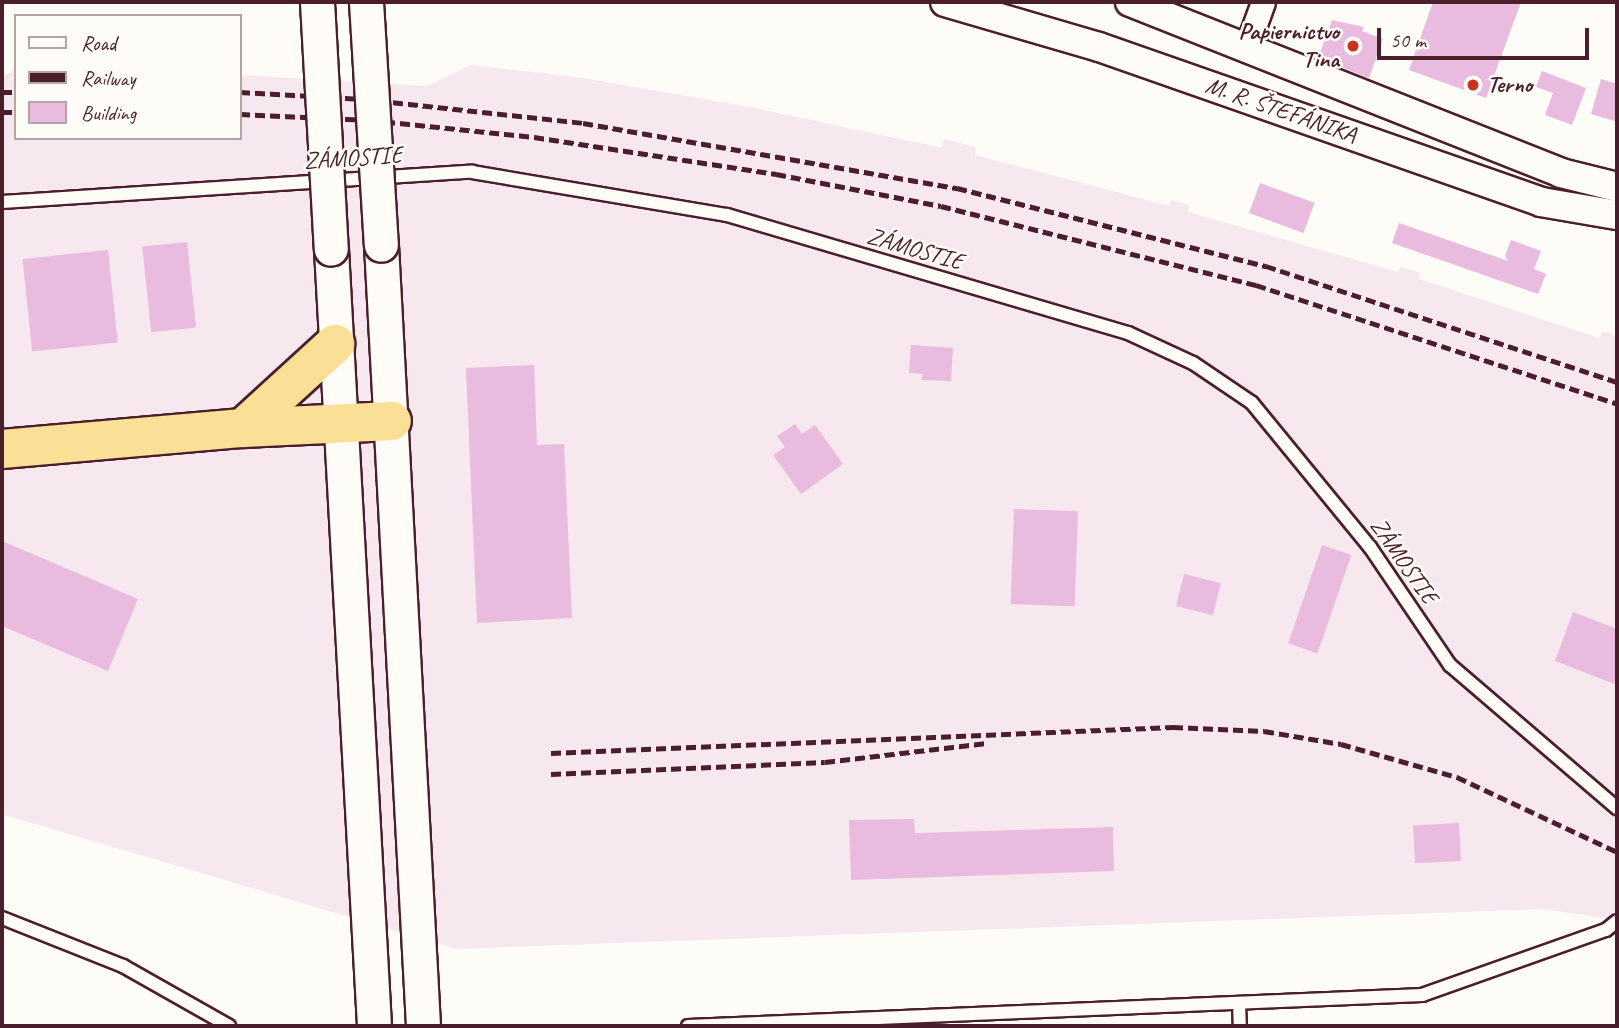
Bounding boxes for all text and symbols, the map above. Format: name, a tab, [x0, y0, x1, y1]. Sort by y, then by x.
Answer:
legend	[14, 14, 242, 140]
scale bar	[1381, 14, 1593, 58]
place label: Papiernictvo Tina	[1239, 18, 1339, 74]
text: 50 m	[1390, 27, 1426, 53]
text: Road	[81, 30, 116, 56]
marker: Papiernictvo Tina	[1345, 38, 1361, 54]
text: Railway	[81, 65, 135, 91]
street label: M. R. ŠTEFÁNIKA	[1202, 71, 1360, 149]
place label: Terno	[1487, 71, 1532, 99]
marker: Terno	[1465, 77, 1481, 93]
text: Building	[81, 100, 136, 126]
street label: ZÁMOSTIE	[303, 140, 403, 176]
street label: ZÁMOSTIE	[864, 222, 966, 276]
street label: ZÁMOSTIE	[1364, 512, 1444, 610]

